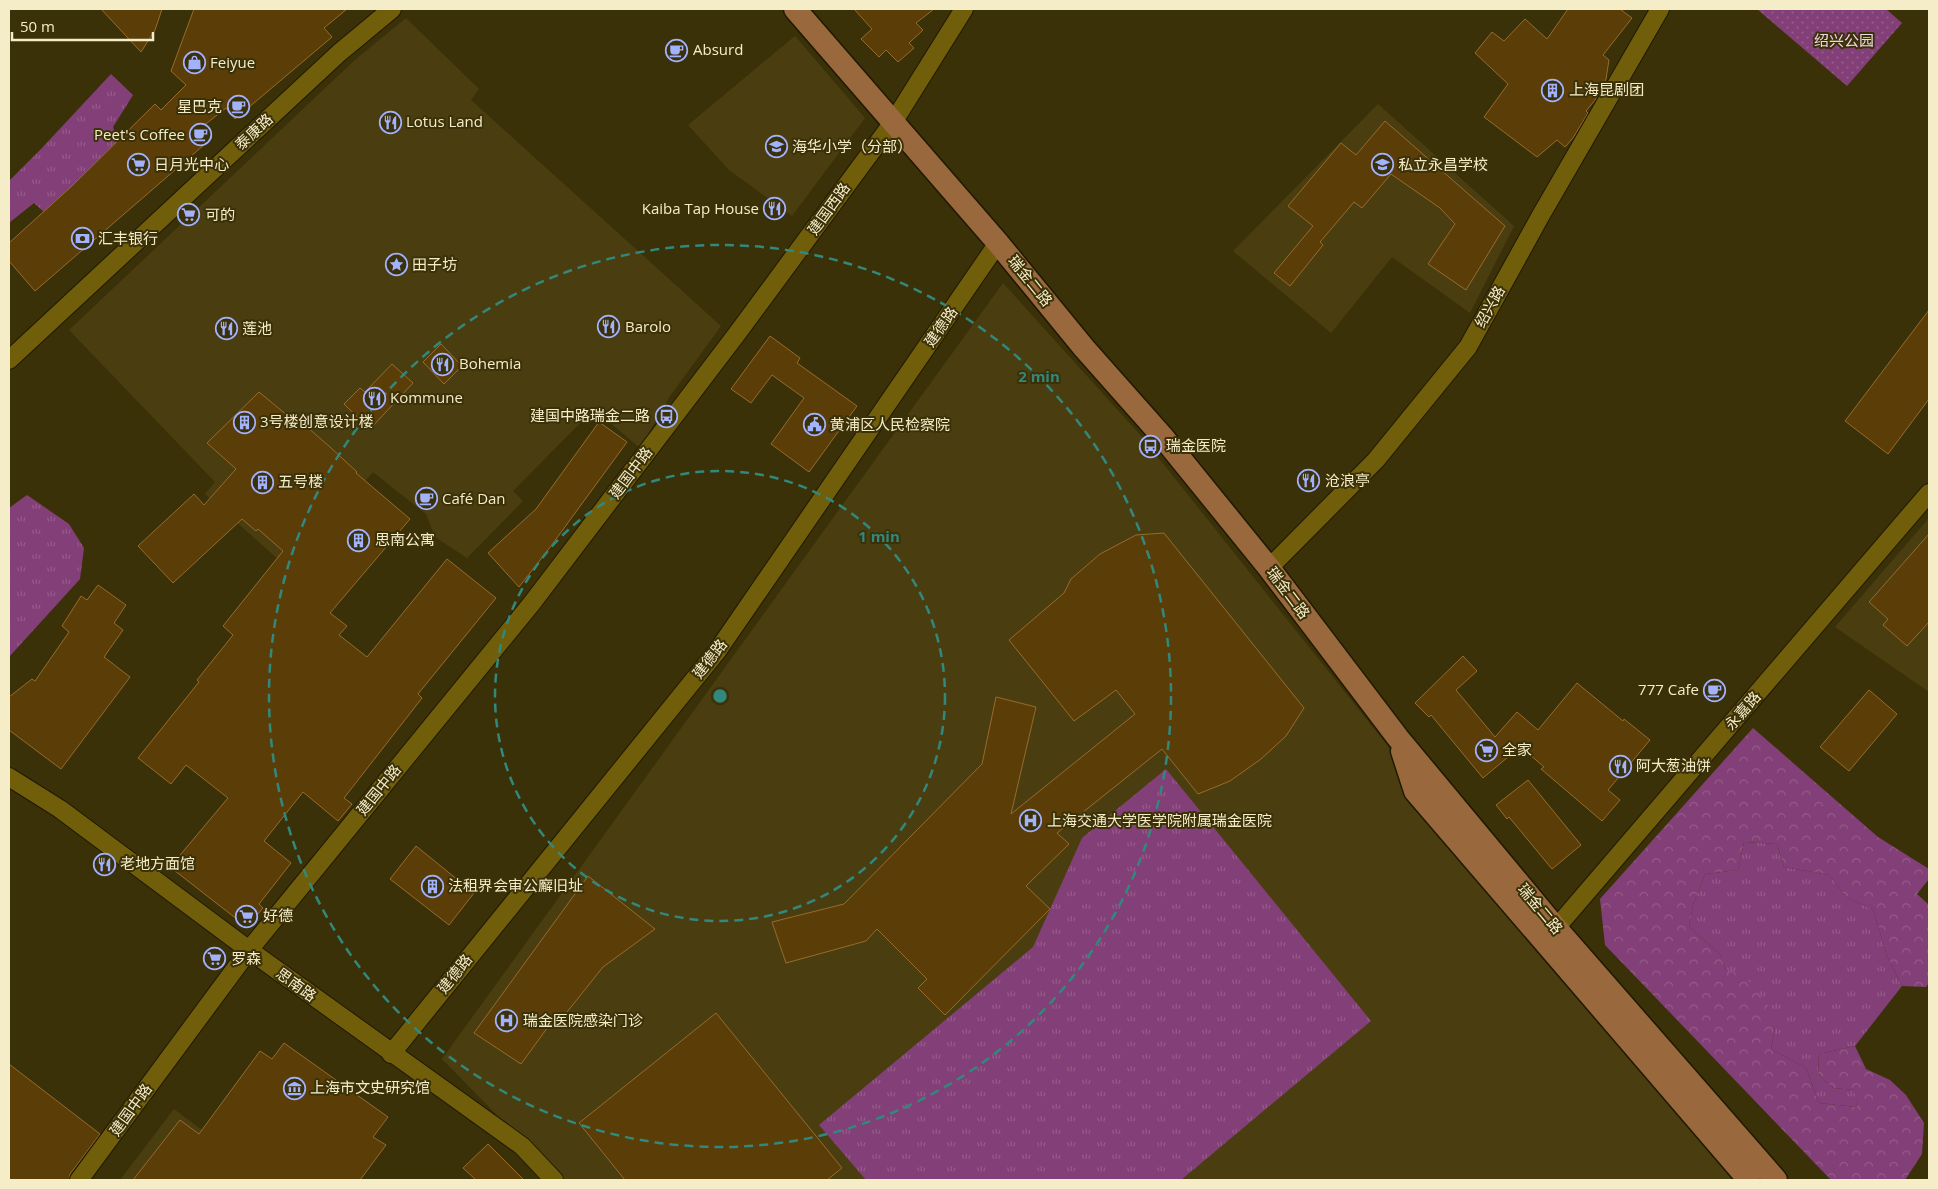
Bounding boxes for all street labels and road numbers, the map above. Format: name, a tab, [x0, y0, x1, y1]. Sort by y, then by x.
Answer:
street label: 泰康路	[230, 109, 277, 154]
street label: 建国西路	[802, 178, 854, 239]
street label: 瑞金二路	[1004, 251, 1057, 310]
street label: 绍兴路	[1469, 282, 1509, 331]
street label: 建德路	[919, 302, 961, 351]
street label: 建国中路	[604, 442, 656, 502]
street label: 瑞金二路	[1263, 562, 1315, 622]
street label: 建德路	[687, 634, 731, 682]
street label: 永嘉路	[1720, 687, 1765, 734]
street label: 建国中路	[352, 760, 405, 819]
street label: 瑞金二路	[1514, 879, 1568, 938]
street label: 建德路	[432, 950, 476, 997]
street label: 思南路	[273, 963, 321, 1006]
street label: 建国中路	[104, 1079, 156, 1140]

